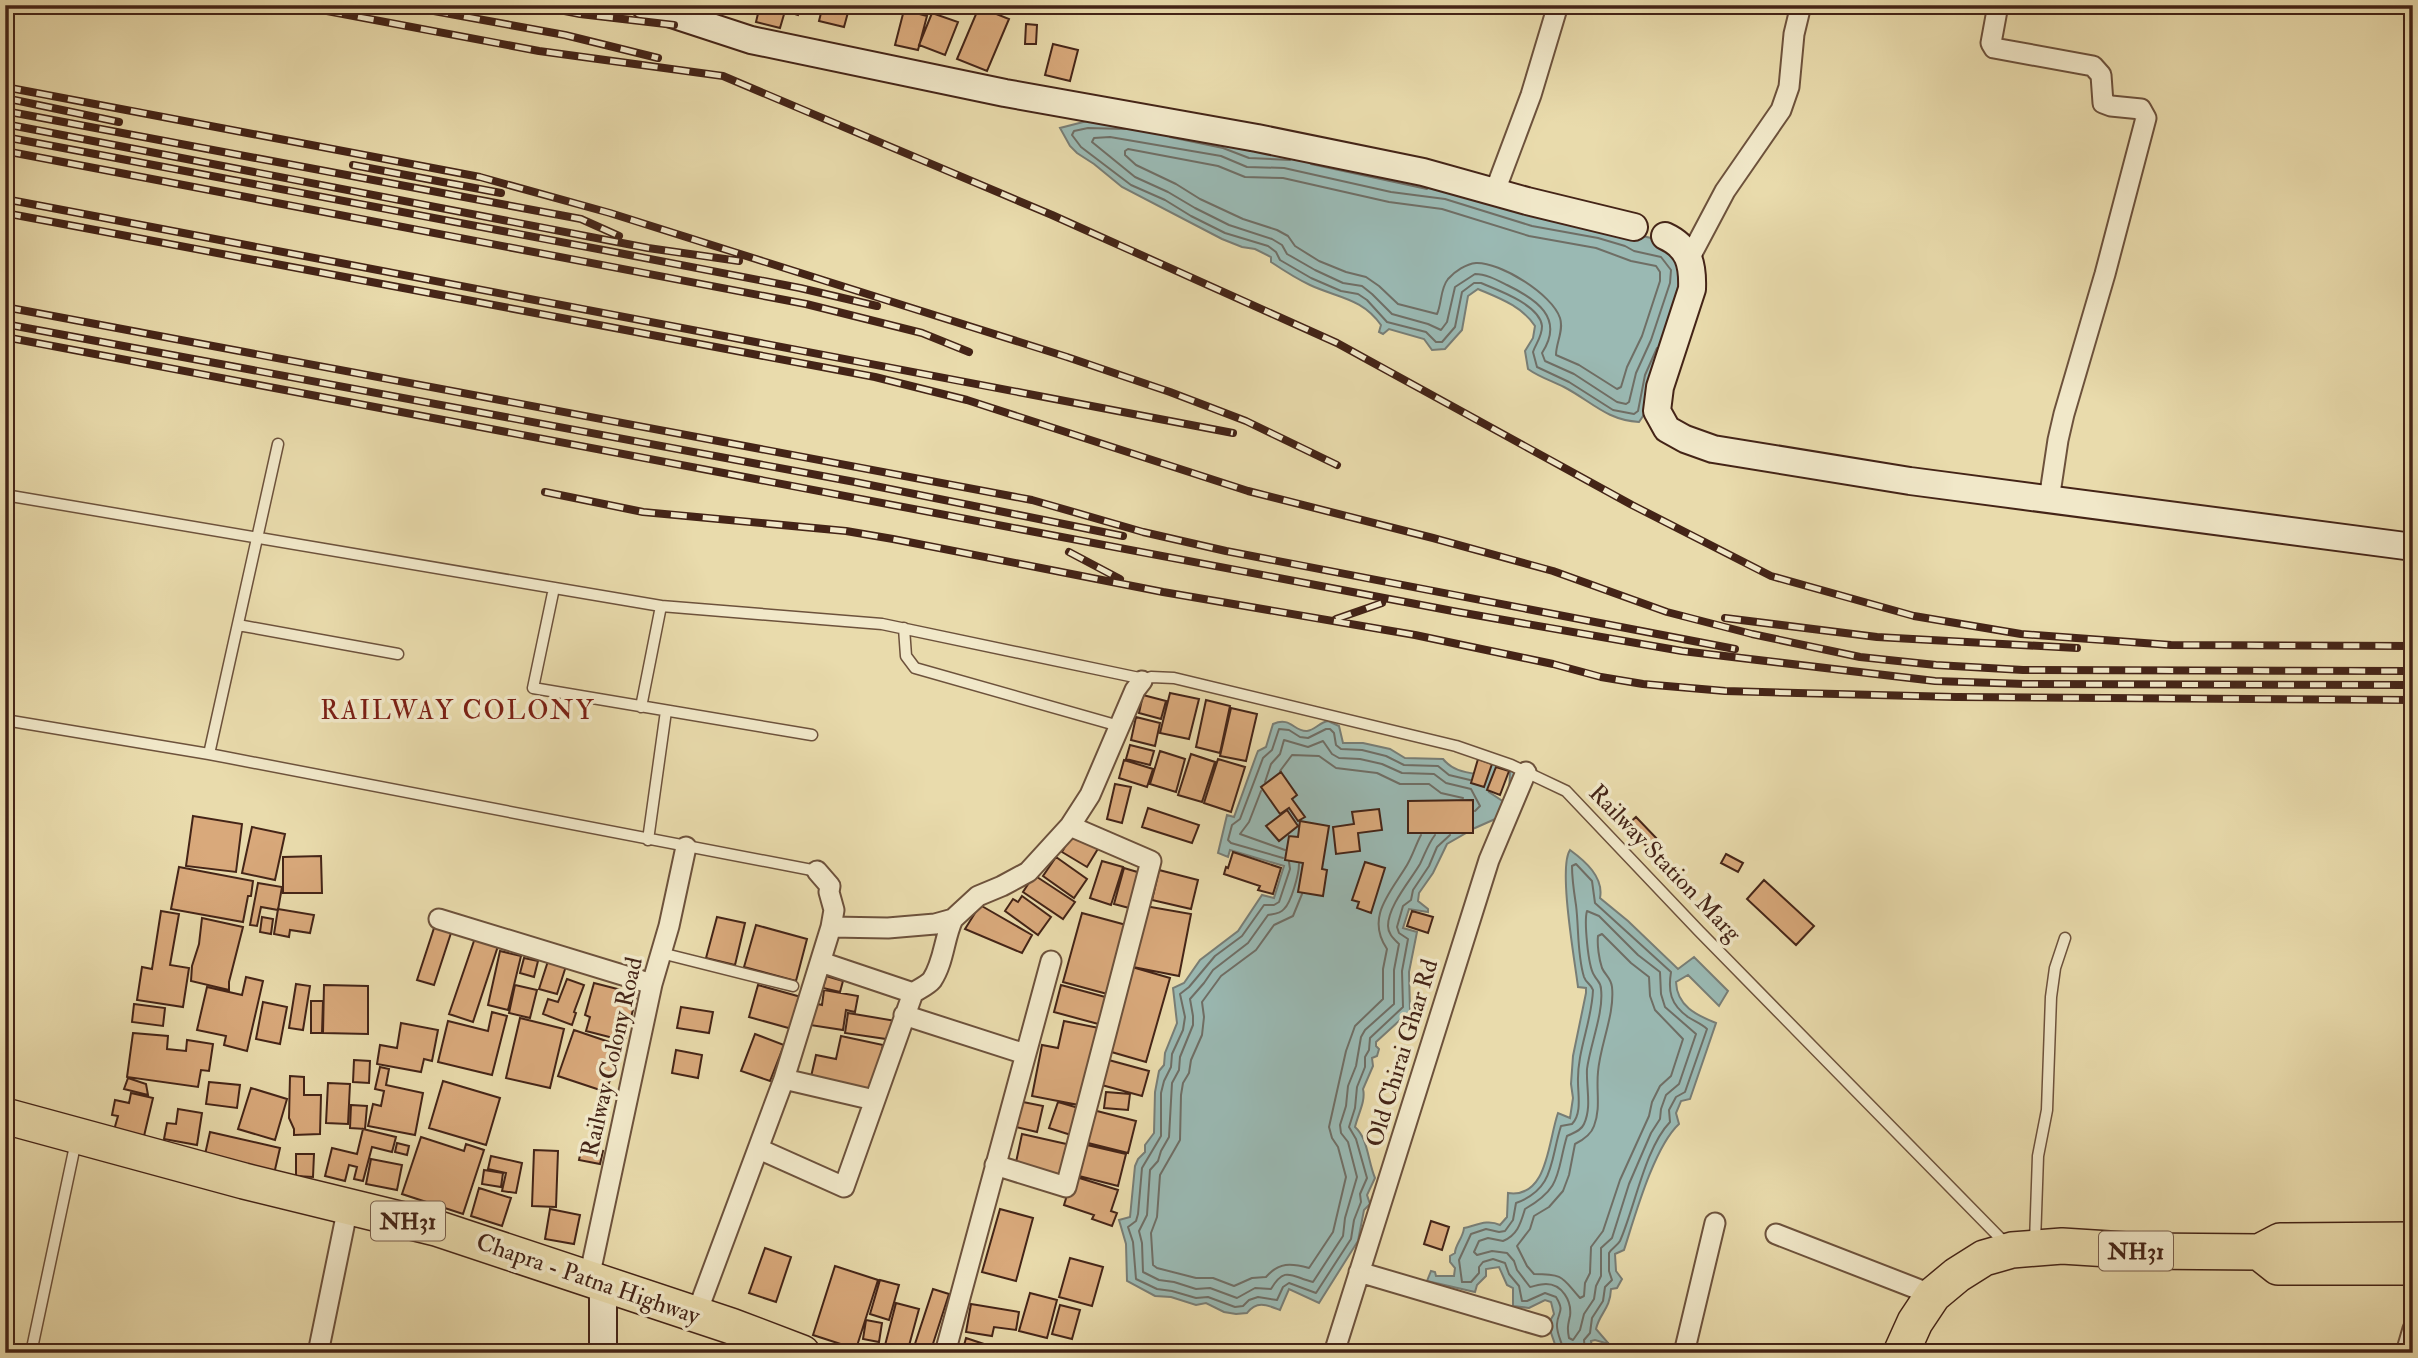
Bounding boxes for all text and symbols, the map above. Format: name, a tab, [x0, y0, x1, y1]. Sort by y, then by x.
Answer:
district label: RAILWAY COLONY	[320, 695, 596, 727]
street label: Railway Station Marg	[1582, 778, 1749, 949]
street label: Railway Colony Road	[574, 954, 650, 1160]
street label: Old Chirai Ghar Rd	[1359, 955, 1445, 1151]
road number: NH31	[371, 1202, 445, 1240]
street label: Chapra - Patna Highway	[472, 1226, 704, 1332]
road number: NH31	[2099, 1232, 2173, 1270]

